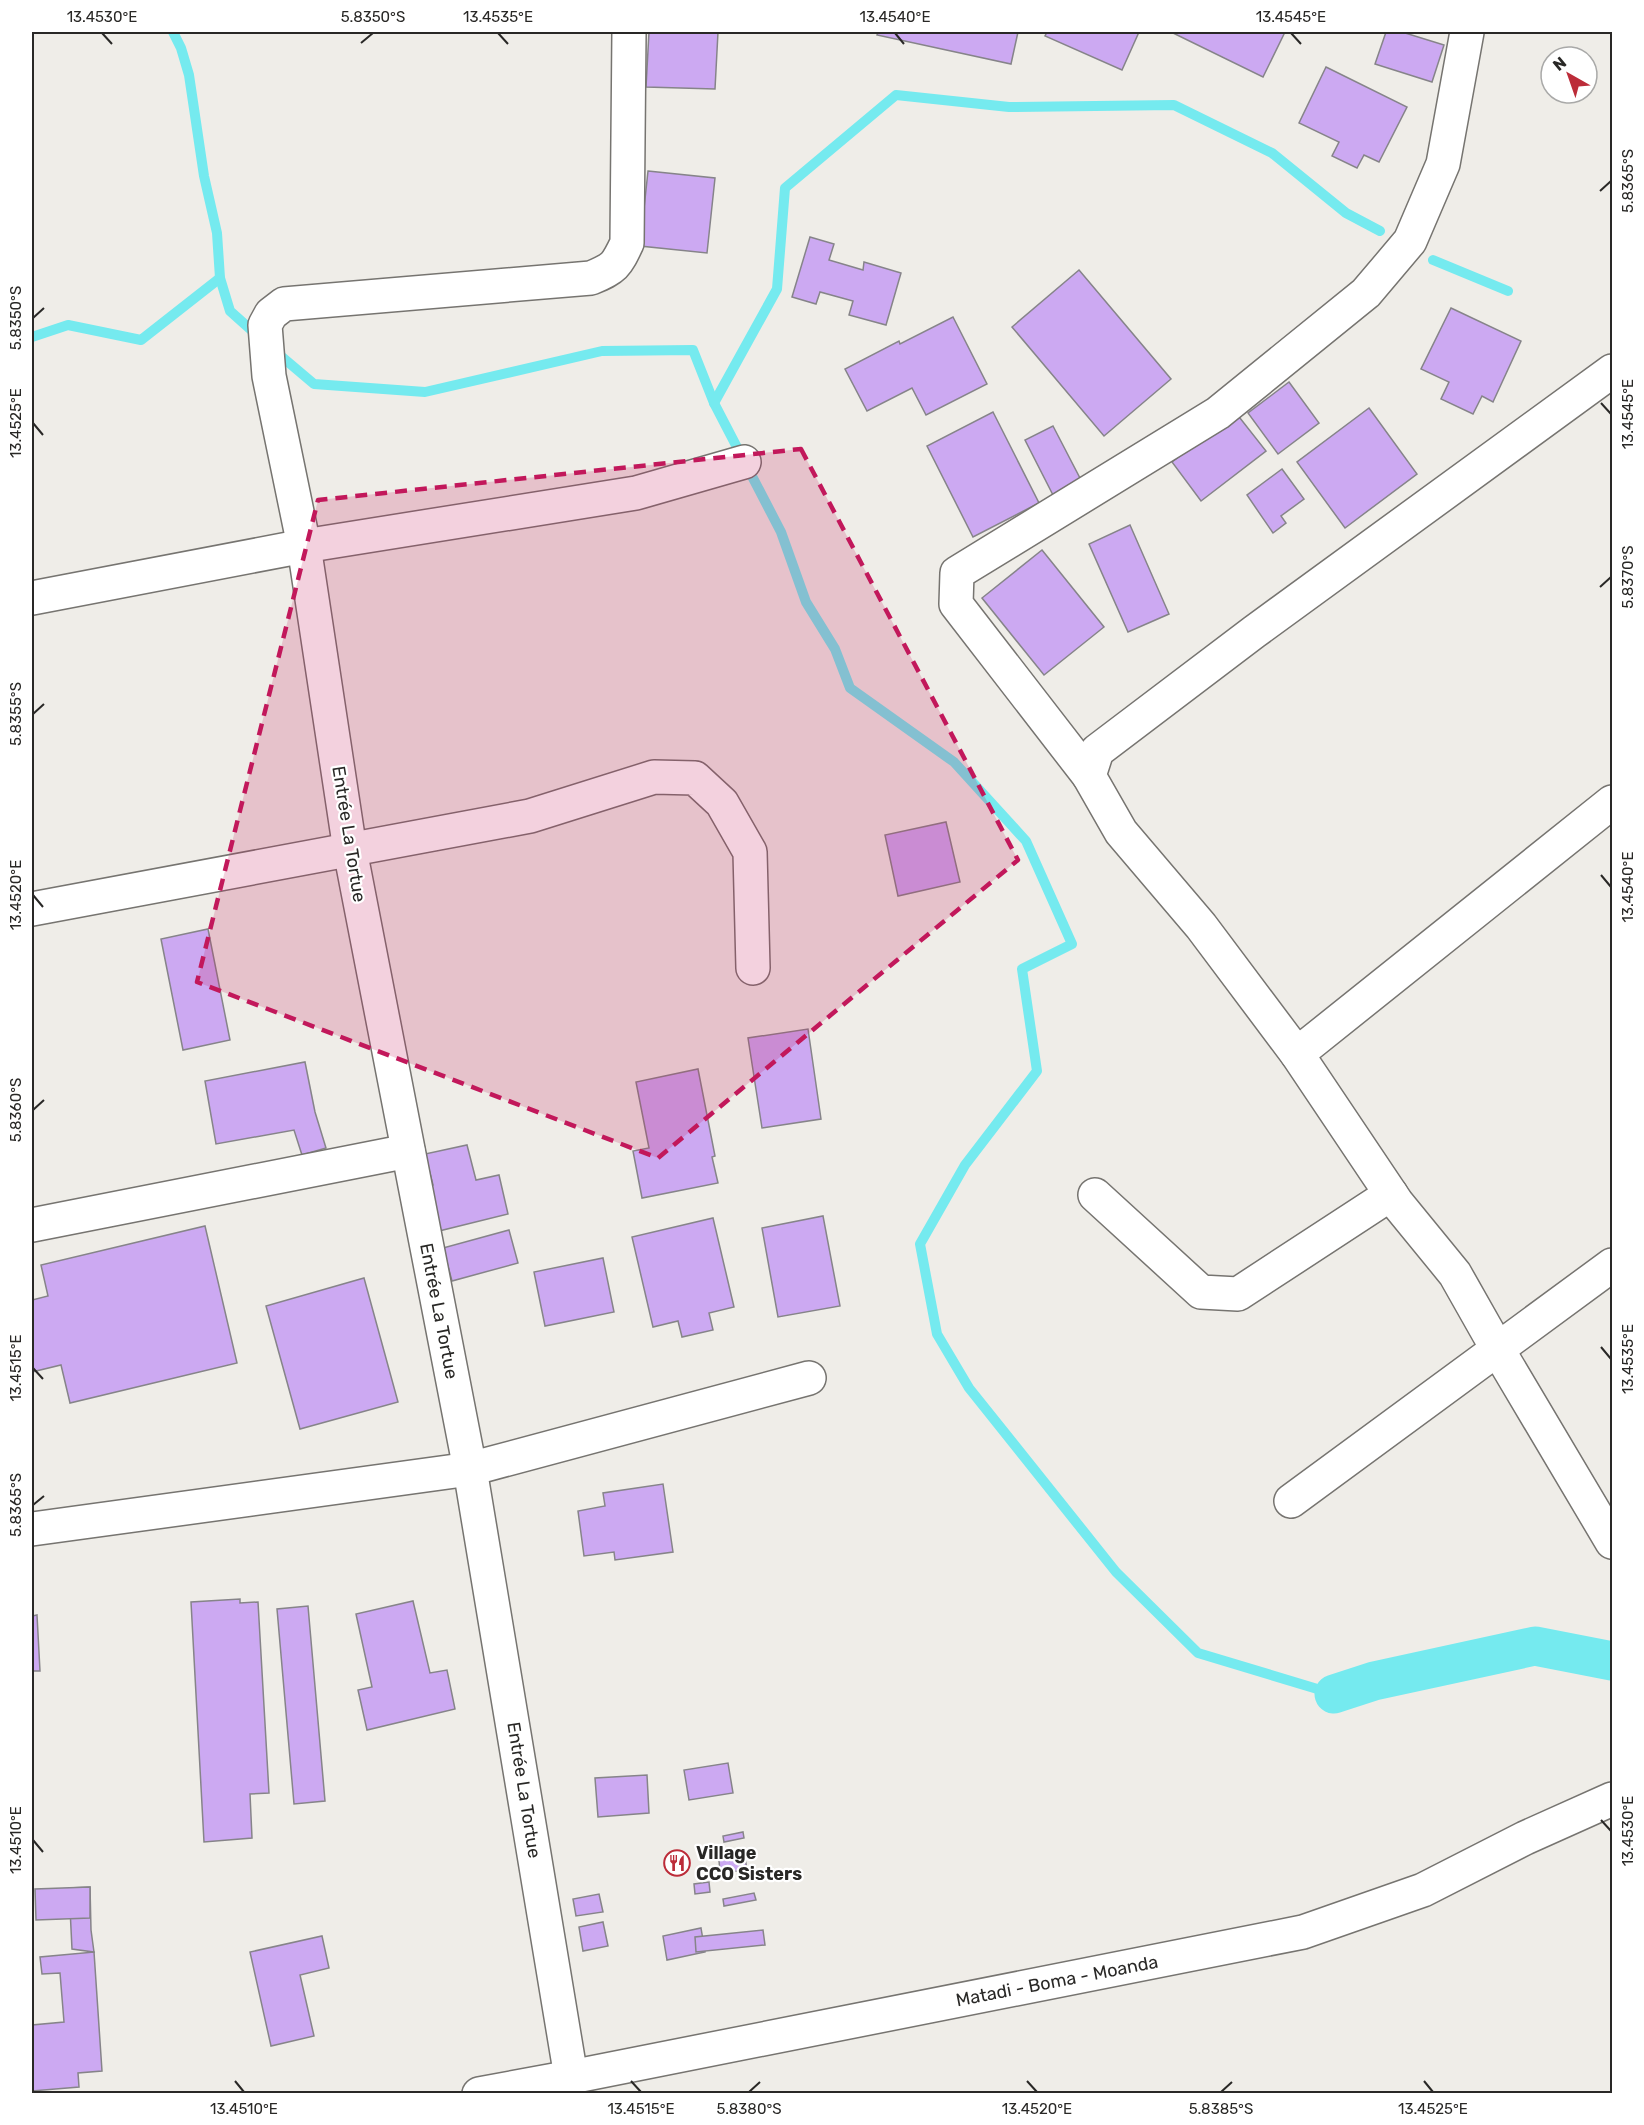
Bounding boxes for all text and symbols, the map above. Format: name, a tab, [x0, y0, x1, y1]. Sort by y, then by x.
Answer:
text: 13.4530°E	[67, 8, 137, 26]
text: 5.8350°S	[341, 8, 405, 26]
text: 13.4535°E	[463, 8, 533, 26]
text: 13.4540°E	[860, 8, 930, 26]
text: 13.4545°E	[1256, 8, 1326, 26]
north arrow	[1539, 45, 1599, 105]
text: N	[1549, 53, 1570, 75]
text: 5.8365°S	[1619, 149, 1637, 213]
text: 5.8350°S	[7, 286, 25, 350]
text: 13.4545°E	[1619, 379, 1637, 449]
text: 13.4525°E	[7, 388, 25, 458]
text: 5.8370°S	[1619, 545, 1637, 609]
text: 5.8355°S	[7, 682, 25, 746]
street label: Entrée La Tortue	[327, 764, 371, 904]
text: 13.4540°E	[1619, 852, 1637, 922]
text: 13.4520°E	[7, 860, 25, 930]
text: 5.8360°S	[7, 1078, 25, 1142]
street label: Entrée La Tortue	[415, 1241, 463, 1381]
text: 13.4535°E	[1619, 1324, 1637, 1394]
text: 13.4515°E	[7, 1334, 25, 1402]
text: 5.8365°S	[7, 1473, 25, 1537]
street label: Entrée La Tortue	[502, 1720, 546, 1860]
text: 13.4530°E	[1619, 1796, 1637, 1866]
text: 13.4510°E	[7, 1806, 25, 1874]
place label: Village CCO Sisters	[696, 1842, 802, 1885]
restaurant icon: Village CCO Sisters	[662, 1848, 692, 1878]
street label: Matadi - Boma - Moanda	[954, 1951, 1160, 2011]
text: 13.4510°E	[210, 2100, 278, 2118]
text: 13.4515°E	[607, 2100, 675, 2118]
text: 5.8380°S	[716, 2100, 782, 2118]
text: 13.4520°E	[1002, 2100, 1072, 2118]
text: 5.8385°S	[1189, 2100, 1253, 2118]
text: 13.4525°E	[1398, 2100, 1468, 2118]

